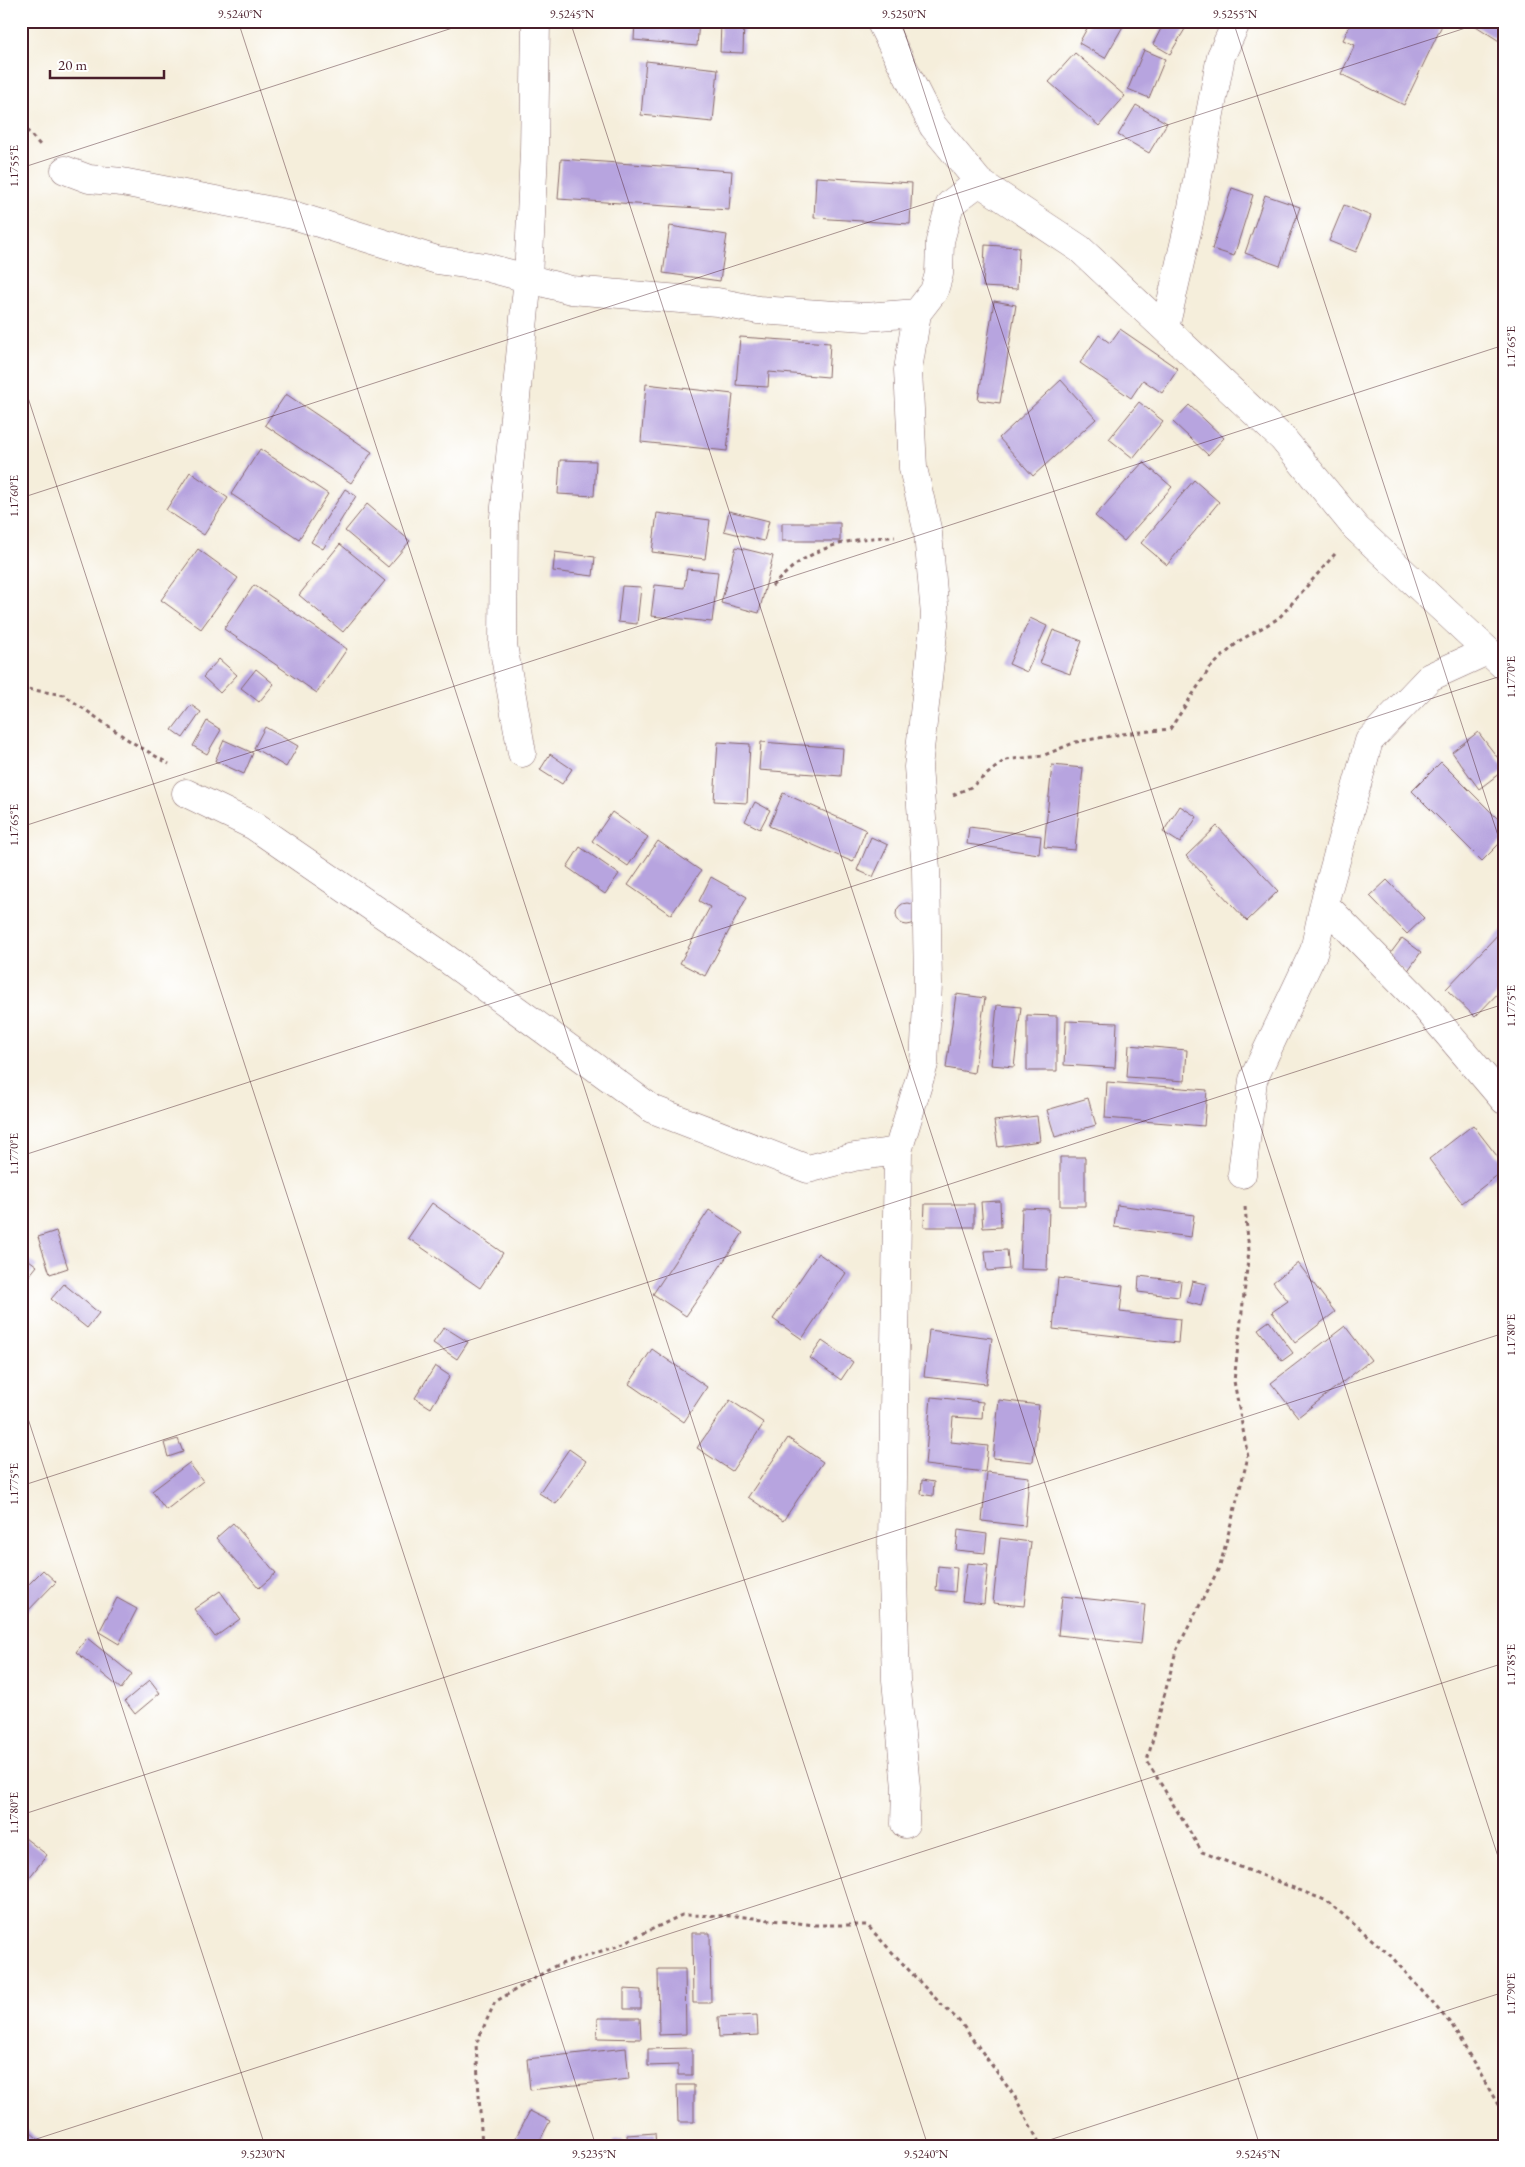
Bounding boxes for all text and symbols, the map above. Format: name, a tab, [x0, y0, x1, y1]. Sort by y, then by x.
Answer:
text: 9.5240°N	[218, 6, 263, 22]
text: 9.5245°N	[550, 6, 595, 22]
text: 9.5250°N	[882, 6, 927, 22]
text: 9.5255°N	[1213, 6, 1258, 22]
scale bar	[50, 48, 164, 80]
text: 20 m	[58, 55, 87, 74]
text: 1.1755°E	[6, 145, 22, 187]
text: 1.1765°E	[1503, 326, 1519, 368]
text: 1.1760°E	[6, 475, 22, 517]
text: 1.1770°E	[1503, 656, 1519, 698]
text: 1.1765°E	[6, 804, 22, 846]
text: 1.1775°E	[1503, 985, 1519, 1027]
text: 1.1770°E	[6, 1133, 22, 1175]
text: 1.1780°E	[1503, 1314, 1519, 1356]
text: 1.1775°E	[6, 1463, 22, 1505]
text: 1.1785°E	[1503, 1644, 1519, 1686]
text: 1.1780°E	[6, 1792, 22, 1834]
text: 1.1790°E	[1503, 1973, 1519, 2015]
text: 9.5230°N	[241, 2146, 286, 2162]
text: 9.5235°N	[572, 2146, 617, 2162]
text: 9.5240°N	[904, 2146, 949, 2162]
text: 9.5245°N	[1236, 2146, 1281, 2162]

